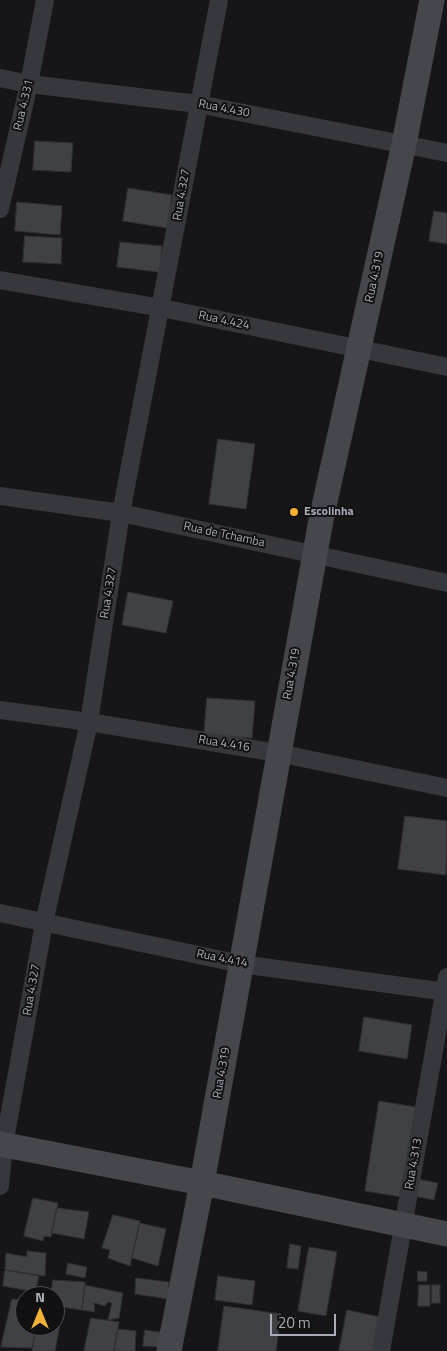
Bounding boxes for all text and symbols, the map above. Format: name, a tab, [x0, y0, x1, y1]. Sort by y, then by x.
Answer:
street label: Rua 4.331	[11, 78, 37, 132]
street label: Rua 4.430	[197, 97, 251, 121]
street label: Rua 4.327	[170, 168, 194, 222]
street label: Rua 4.319	[363, 250, 387, 304]
street label: Rua 4.424	[197, 309, 251, 333]
place label: Escolinha	[304, 505, 354, 519]
marker: Escolinha	[288, 506, 300, 518]
street label: Rua de Tchamba	[182, 519, 266, 551]
street label: Rua 4.327	[98, 566, 120, 620]
street label: Rua 4.319	[280, 647, 304, 701]
street label: Rua 4.416	[197, 733, 251, 755]
street label: Rua 4.414	[195, 947, 249, 971]
street label: Rua 4.327	[20, 963, 44, 1017]
street label: Rua 4.319	[210, 1046, 234, 1100]
street label: Rua 4.313	[402, 1137, 426, 1191]
north arrow	[15, 1286, 65, 1336]
text: N	[35, 1286, 45, 1307]
scale bar	[272, 1304, 338, 1336]
text: 20 m	[278, 1311, 311, 1334]

